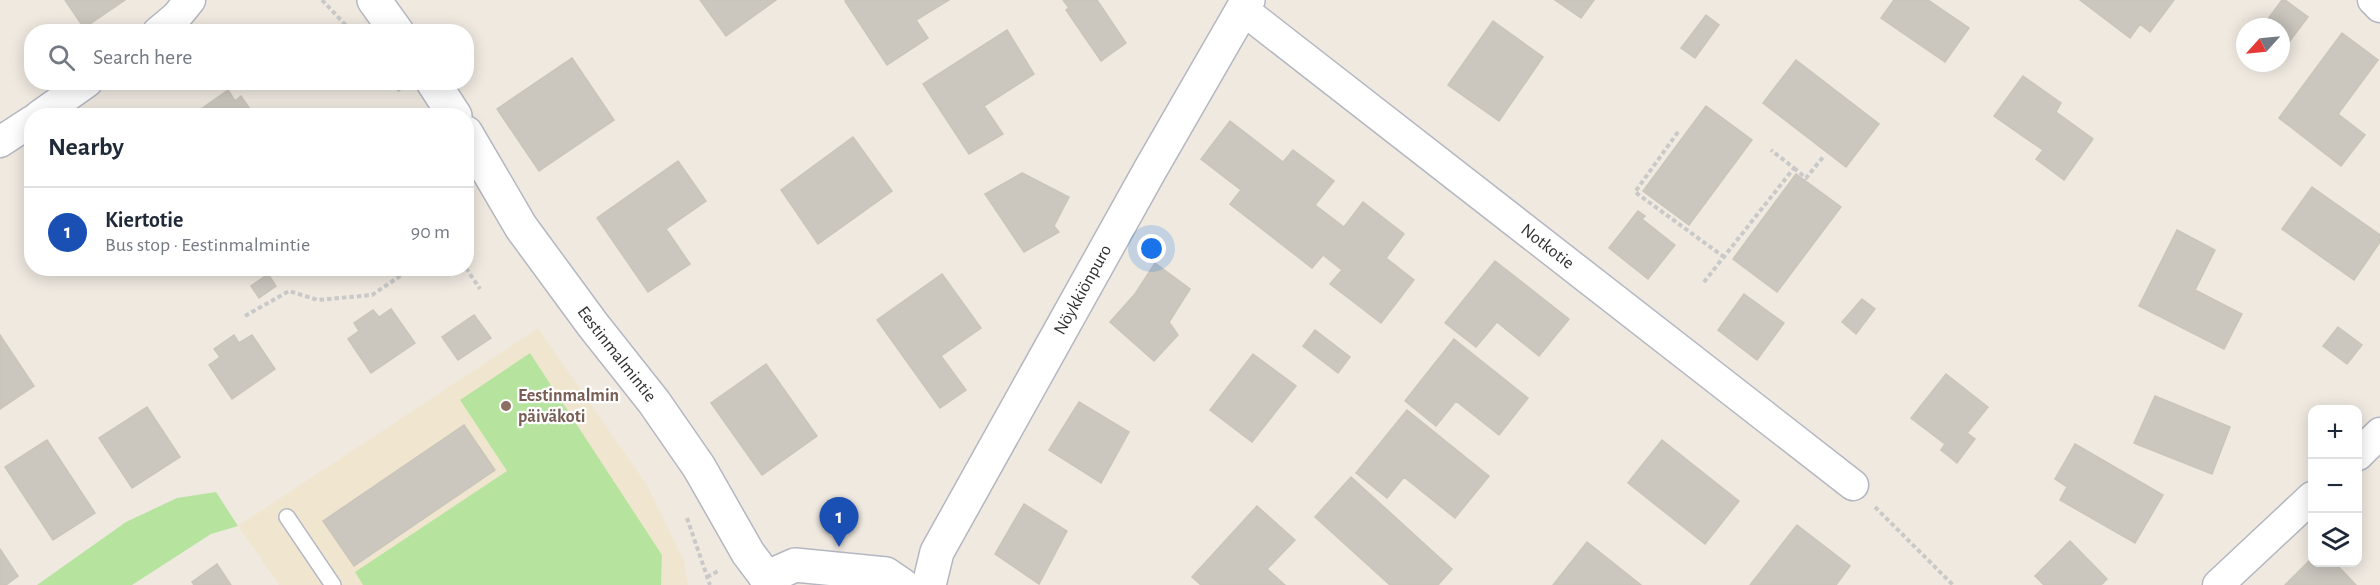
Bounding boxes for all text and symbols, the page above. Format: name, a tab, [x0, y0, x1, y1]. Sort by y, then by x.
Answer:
north arrow	[2236, 18, 2290, 72]
search box	[24, 24, 474, 90]
icon: search	[45, 41, 78, 74]
text: Search here	[93, 46, 192, 68]
text: Nearby	[48, 134, 124, 160]
text: Kiertotie	[105, 209, 183, 231]
street label: Notkotie	[1517, 221, 1577, 273]
text: 1	[64, 222, 71, 242]
text: 90 m	[411, 222, 450, 242]
your location	[1137, 234, 1166, 263]
text: Bus stop · Eestinmalmintie	[105, 235, 310, 255]
street label: Nöykkiönpuro	[1051, 242, 1115, 338]
street label: Eestinmalmintie	[574, 303, 659, 405]
place label: Eestinmalmin päiväkoti	[518, 387, 619, 426]
marker: Eestinmalmin päiväkoti	[499, 399, 513, 413]
map controls	[2308, 405, 2362, 567]
button: +	[2308, 405, 2362, 459]
button: −	[2308, 459, 2362, 513]
pin: 1	[820, 498, 858, 547]
button: layers	[2308, 513, 2362, 567]

